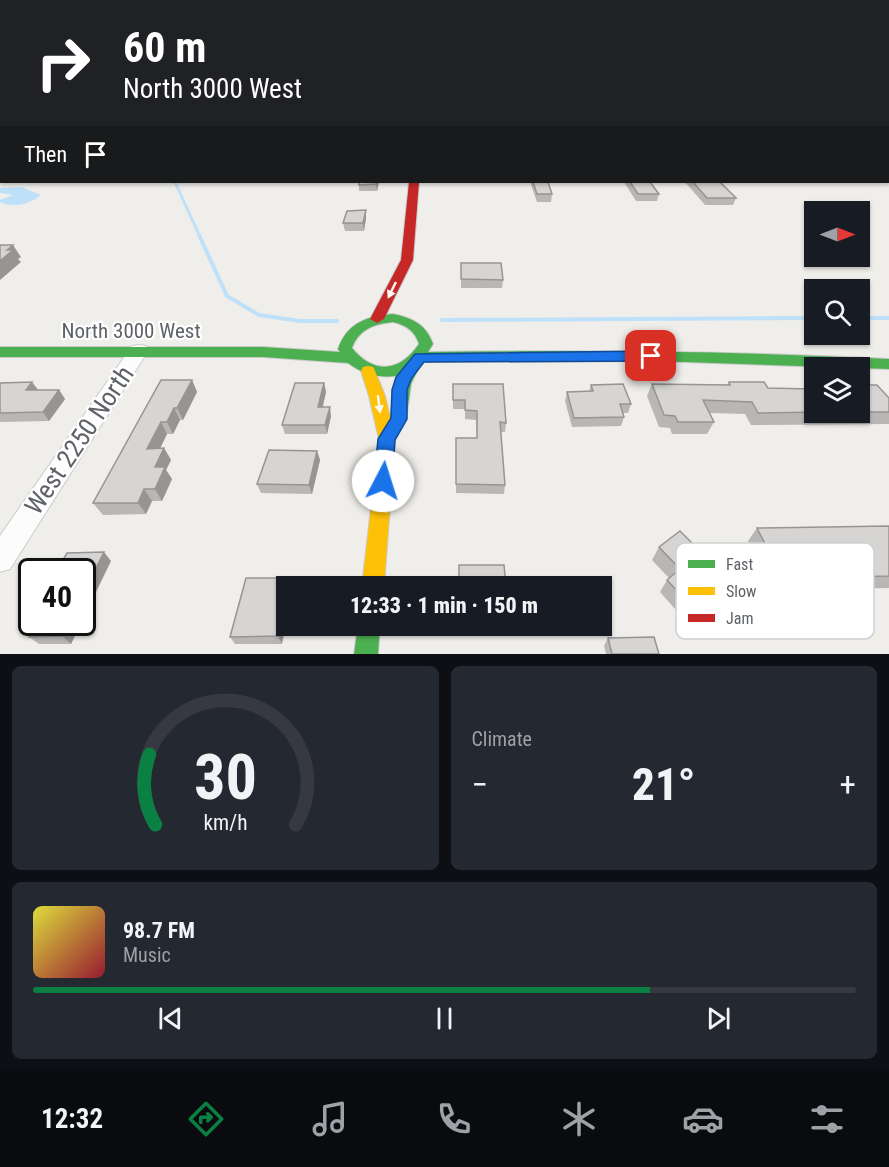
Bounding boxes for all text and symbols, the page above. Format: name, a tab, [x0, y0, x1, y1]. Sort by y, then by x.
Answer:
text: 60 m	[123, 23, 206, 72]
icon: right	[24, 24, 102, 102]
text: North 3000 West	[123, 73, 302, 105]
icon: arrive	[79, 138, 112, 171]
text: Then	[24, 142, 67, 167]
north arrow	[804, 201, 870, 267]
map controls	[804, 201, 870, 423]
button: search	[804, 279, 870, 345]
one-way arrow	[387, 281, 397, 298]
street label: North 3000 West	[61, 319, 201, 343]
pin	[625, 330, 676, 381]
icon: arrive	[634, 339, 667, 372]
button: layers	[804, 357, 870, 423]
street label: West 2250 North	[18, 360, 140, 520]
one-way arrow	[374, 395, 384, 414]
position arrow	[351, 449, 415, 513]
legend	[676, 543, 874, 639]
text: Fast	[726, 555, 753, 574]
speed limit sign: 40	[18, 558, 96, 636]
text: Slow	[726, 582, 756, 601]
text: 12:33 · 1 min · 150 m	[350, 593, 538, 618]
text: Jam	[726, 609, 753, 628]
text: Climate	[472, 727, 532, 751]
text: 30	[194, 741, 257, 814]
text: 21°	[632, 758, 696, 811]
text: −	[472, 765, 488, 804]
text: +	[840, 765, 856, 804]
text: km/h	[203, 810, 247, 835]
text: 98.7 FM	[123, 918, 195, 943]
text: Music	[123, 943, 171, 967]
icon: previous	[154, 1002, 187, 1035]
icon: pause	[428, 1002, 461, 1035]
icon: next	[702, 1002, 735, 1035]
icon: directions	[185, 1098, 227, 1140]
icon: music	[309, 1098, 351, 1140]
icon: phone	[433, 1098, 475, 1140]
icon: climate	[558, 1098, 600, 1140]
icon: car	[682, 1098, 724, 1140]
icon: filters	[806, 1098, 848, 1140]
text: 12:32	[41, 1103, 103, 1135]

